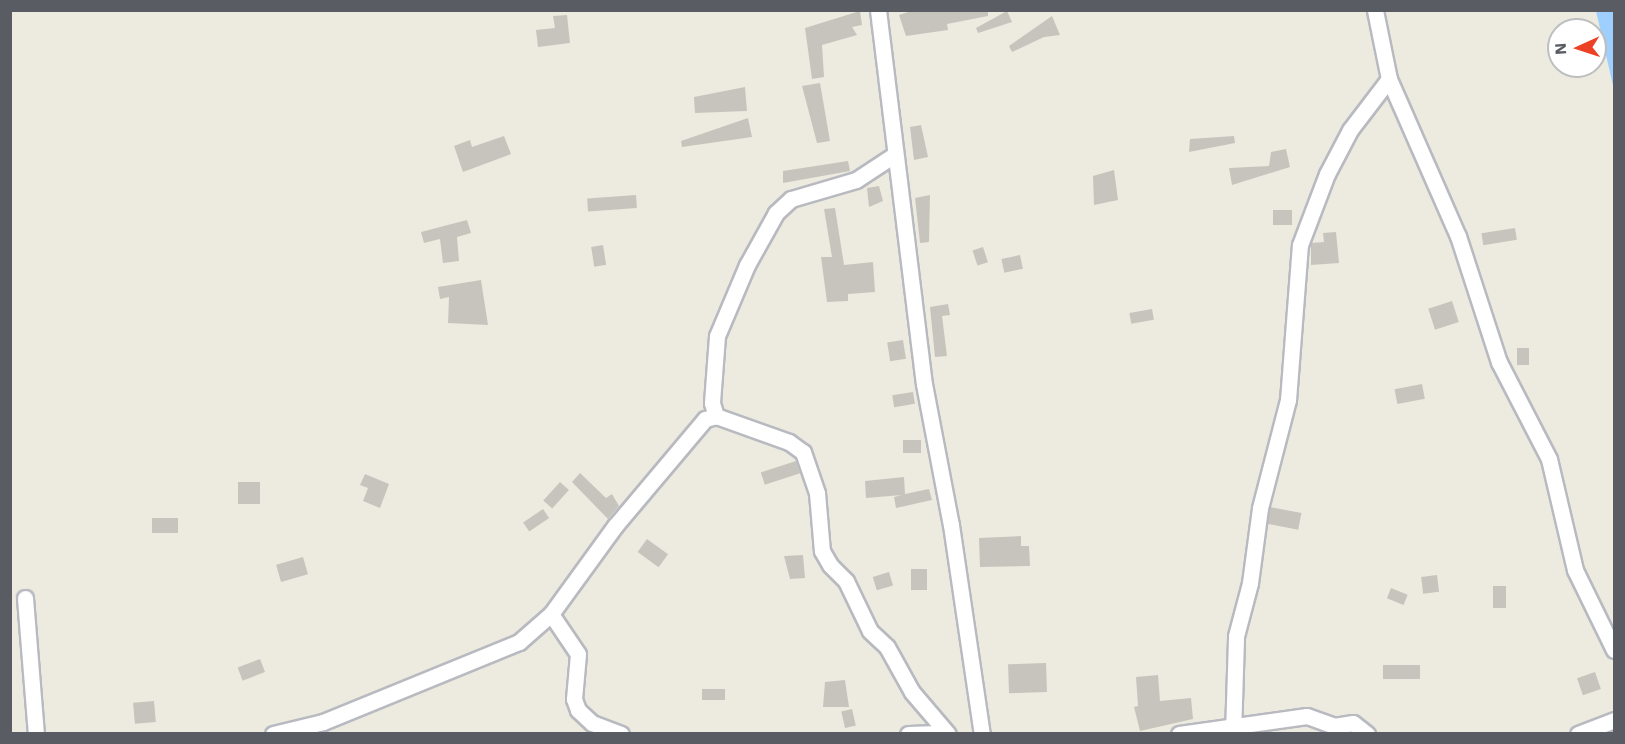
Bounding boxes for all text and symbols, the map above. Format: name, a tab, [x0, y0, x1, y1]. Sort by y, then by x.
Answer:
north arrow	[1547, 18, 1607, 78]
text: N	[1551, 42, 1570, 55]

